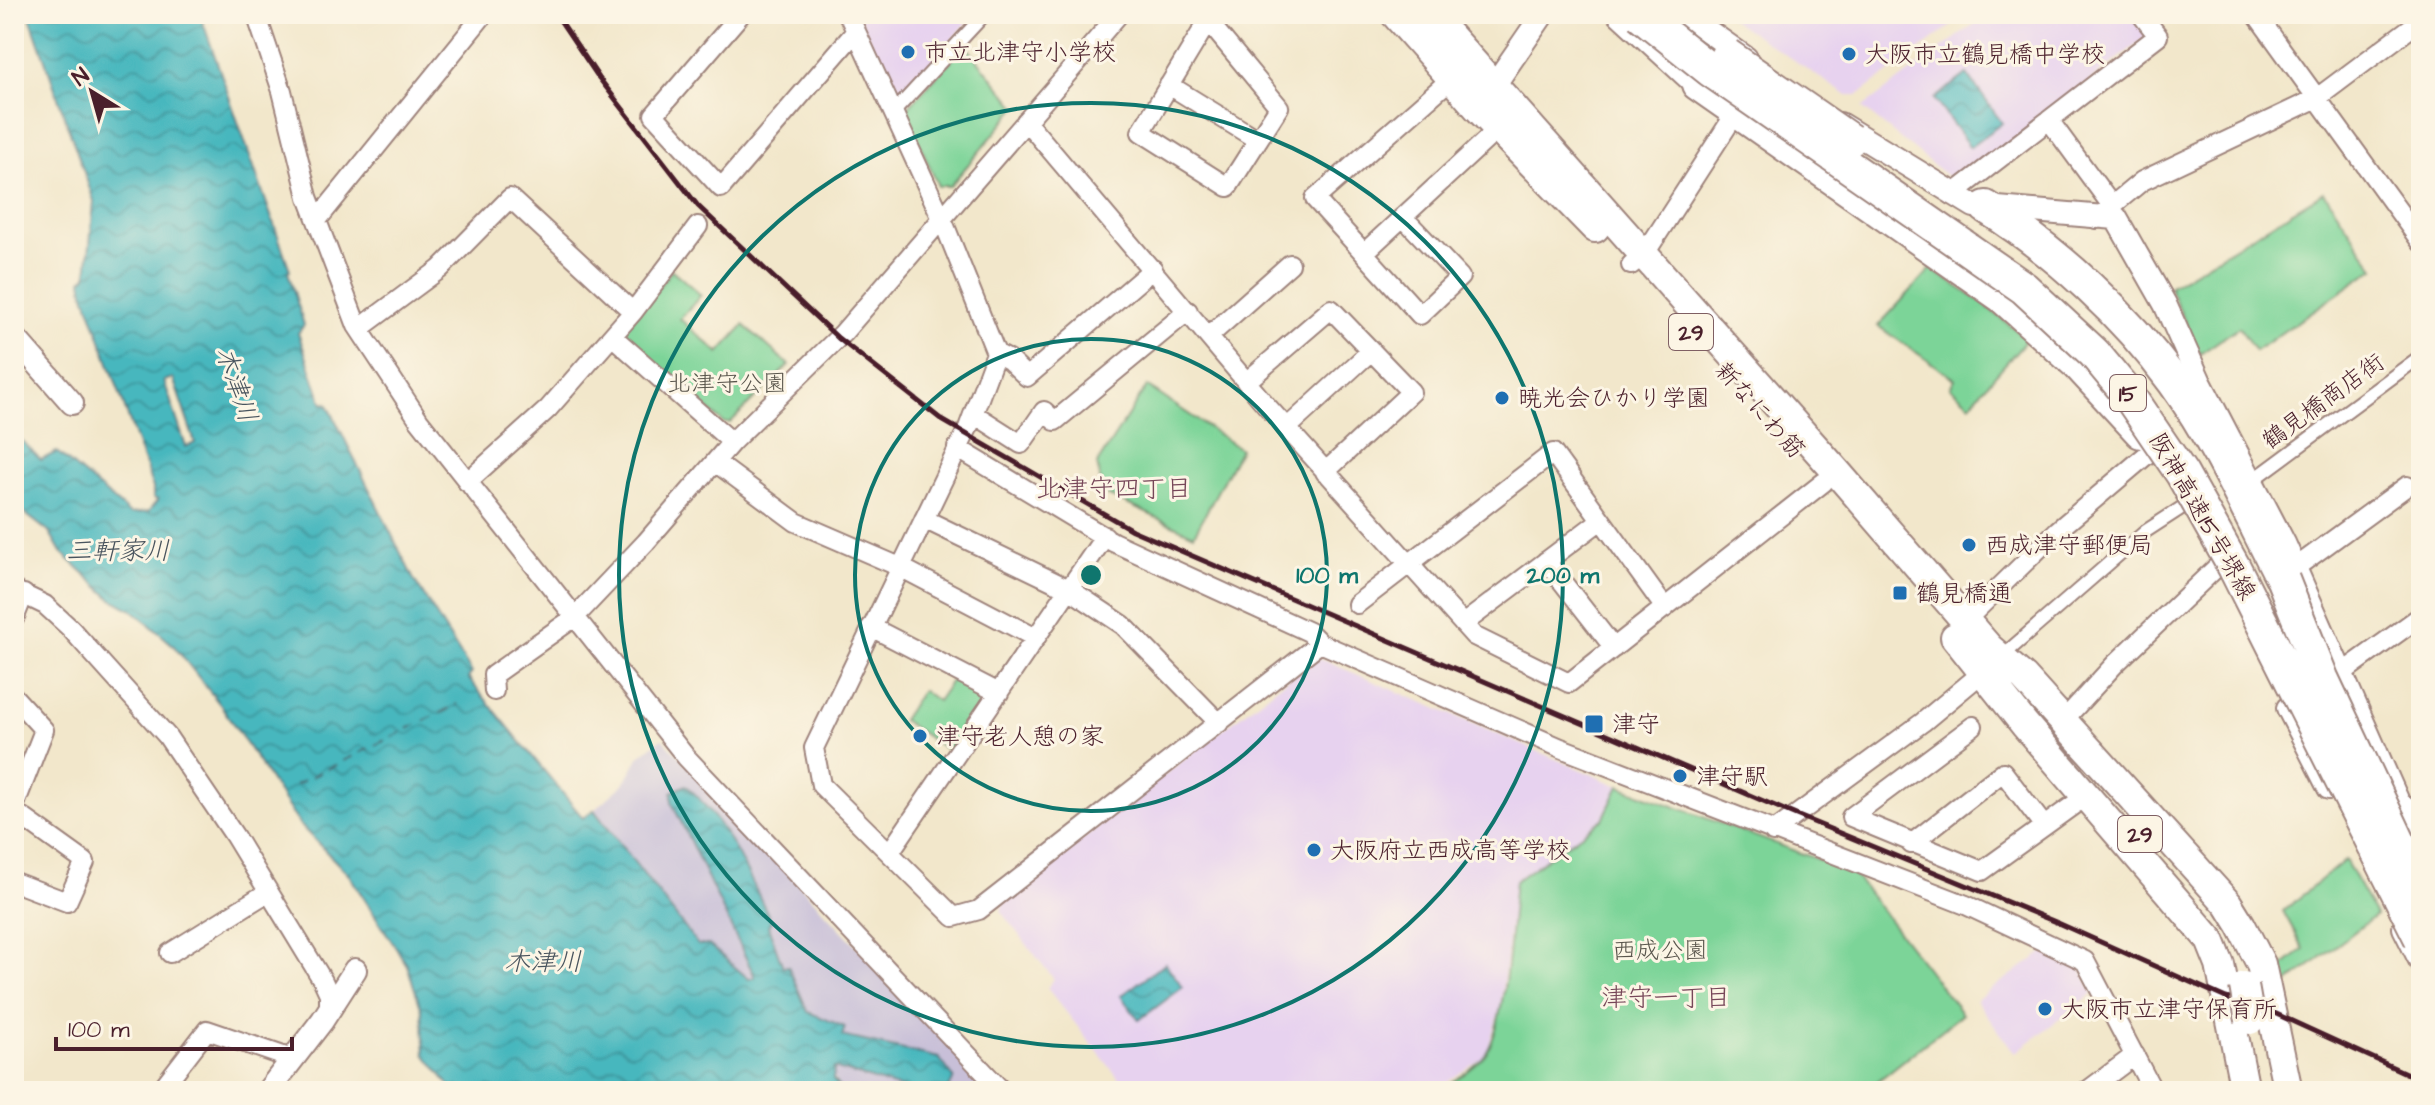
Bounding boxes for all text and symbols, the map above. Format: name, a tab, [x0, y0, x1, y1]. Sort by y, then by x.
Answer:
place label: 市立北津守小学校	[924, 36, 1116, 70]
place label: 大阪市立鶴見橋中学校	[1865, 38, 2105, 72]
marker: 市立北津守小学校	[899, 43, 917, 61]
marker: 大阪市立鶴見橋中学校	[1840, 45, 1858, 63]
north arrow	[52, 52, 132, 132]
text: N	[66, 61, 96, 94]
road number: 29	[1669, 314, 1713, 350]
water label: 木津川	[206, 342, 266, 427]
street label: 鶴見橋商店街	[2255, 346, 2392, 458]
street label: 新なにわ筋	[1706, 355, 1812, 467]
park label: 北津守公園	[667, 367, 787, 401]
road number: 15	[2110, 375, 2146, 411]
place label: 暁光会ひかり学園	[1518, 382, 1710, 416]
marker: 暁光会ひかり学園	[1493, 389, 1511, 407]
street label: 阪神高速15号堺線	[2140, 427, 2264, 606]
district label: 北津守四丁目	[1036, 471, 1192, 507]
place label: 西成津守郵便局	[1985, 529, 2153, 563]
water label: 三軒家川	[66, 533, 170, 569]
marker: 西成津守郵便局	[1960, 536, 1978, 554]
text: 100 m	[1296, 559, 1358, 593]
text: 200 m	[1526, 559, 1599, 593]
centre of rings	[1077, 561, 1105, 589]
place label: 鶴見橋通	[1916, 577, 2012, 611]
marker: 鶴見橋通	[1891, 584, 1909, 602]
place label: 津守	[1612, 708, 1660, 742]
marker: 津守	[1583, 713, 1605, 735]
place label: 津守老人憩の家	[936, 720, 1104, 754]
marker: 津守老人憩の家	[911, 727, 929, 745]
place label: 津守駅	[1696, 760, 1768, 794]
marker: 津守駅	[1671, 767, 1689, 785]
road number: 29	[2118, 816, 2162, 852]
place label: 大阪府立西成高等学校	[1330, 834, 1570, 868]
marker: 大阪府立西成高等学校	[1305, 841, 1323, 859]
park label: 西成公園	[1612, 934, 1708, 968]
water label: 木津川	[504, 944, 582, 980]
district label: 津守一丁目	[1601, 980, 1731, 1016]
place label: 大阪市立津守保育所	[2061, 993, 2277, 1027]
marker: 大阪市立津守保育所	[2036, 1000, 2054, 1018]
scale bar	[56, 1001, 292, 1051]
text: 100 m	[68, 1013, 130, 1047]

